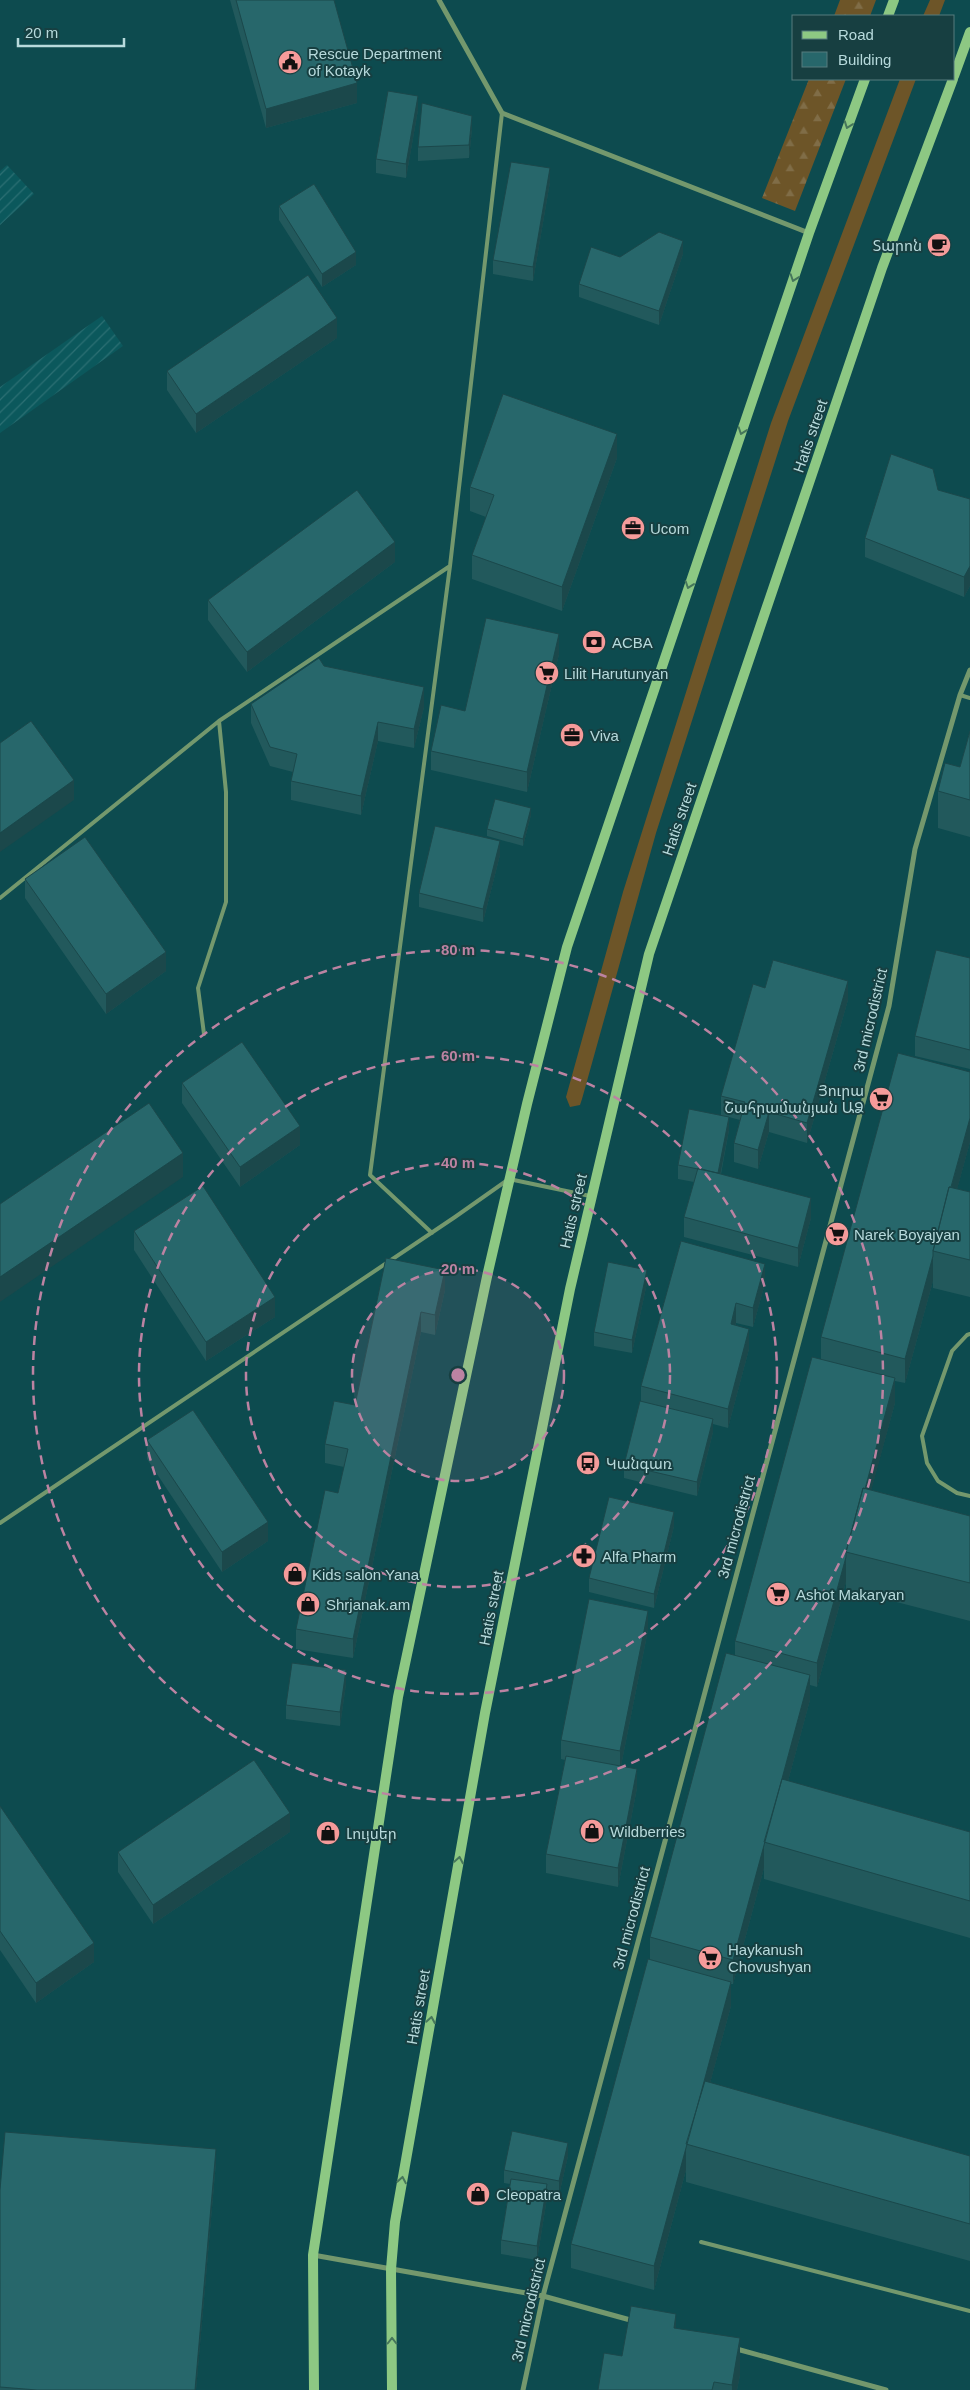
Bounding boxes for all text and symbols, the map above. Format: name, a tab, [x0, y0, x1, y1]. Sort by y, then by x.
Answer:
scale bar	[18, 15, 124, 47]
legend	[792, 15, 955, 80]
text: 20 m	[25, 24, 58, 41]
text: Road	[838, 26, 874, 43]
place label: Rescue Department of Kotayk	[308, 45, 442, 79]
public building icon: Rescue Department of Kotayk	[277, 49, 303, 75]
text: Building	[838, 51, 891, 68]
one-way arrow	[844, 120, 854, 128]
cafe icon: Տարոն	[926, 232, 952, 258]
place label: Տարոն	[873, 237, 922, 255]
one-way arrow	[790, 273, 800, 281]
street label: Hatis street	[790, 397, 831, 475]
one-way arrow	[737, 427, 747, 435]
office icon: Ucom	[620, 515, 646, 541]
place label: Ucom	[650, 520, 689, 537]
one-way arrow	[685, 581, 695, 589]
bank icon: ACBA	[581, 629, 607, 655]
place label: ACBA	[612, 634, 653, 651]
supermarket icon: Lilit Harutunyan	[534, 660, 560, 686]
place label: Lilit Harutunyan	[564, 665, 668, 682]
office icon: Viva	[559, 722, 585, 748]
place label: Viva	[590, 727, 620, 744]
street label: Hatis street	[659, 780, 700, 858]
text: 80 m	[441, 941, 475, 958]
street label: 3rd microdistrict	[850, 966, 890, 1073]
text: 60 m	[441, 1047, 475, 1064]
place label: Յուրա Շահրամանյան ԱՁ	[724, 1082, 864, 1117]
supermarket icon: Յուրա Շահրամանյան ԱՁ	[868, 1086, 894, 1112]
text: 40 m	[441, 1154, 475, 1171]
street label: Hatis street	[556, 1171, 590, 1250]
supermarket icon: Narek Boyajyan	[824, 1221, 850, 1247]
place label: Narek Boyajyan	[854, 1226, 960, 1243]
text: 20 m	[441, 1260, 475, 1277]
centre of rings	[449, 1366, 467, 1384]
bus stop icon: Կանգառ	[575, 1450, 601, 1476]
place label: Կանգառ	[606, 1455, 672, 1473]
street label: 3rd microdistrict	[714, 1473, 758, 1580]
pharmacy icon: Alfa Pharm	[571, 1543, 597, 1569]
place label: Alfa Pharm	[602, 1548, 676, 1565]
shop icon: Kids salon Yana	[282, 1561, 308, 1587]
place label: Kids salon Yana	[312, 1566, 420, 1583]
street label: Hatis street	[475, 1568, 507, 1647]
supermarket icon: Ashot Makaryan	[765, 1581, 791, 1607]
place label: Ashot Makaryan	[796, 1586, 904, 1603]
shop icon: Shrjanak.am	[295, 1591, 321, 1617]
place label: Shrjanak.am	[326, 1596, 410, 1613]
shop icon: Wildberries	[579, 1818, 605, 1844]
shop icon: Լույսեր	[315, 1820, 341, 1846]
place label: Wildberries	[610, 1823, 685, 1840]
place label: Լույսեր	[346, 1825, 397, 1843]
one-way arrow	[453, 1855, 464, 1864]
street label: 3rd microdistrict	[609, 1864, 653, 1971]
place label: Haykanush Chovushyan	[728, 1941, 811, 1975]
supermarket icon: Haykanush Chovushyan	[697, 1945, 723, 1971]
street label: Hatis street	[403, 1967, 433, 2046]
one-way arrow	[425, 2015, 435, 2024]
one-way arrow	[397, 2175, 407, 2184]
shop icon: Cleopatra	[465, 2181, 491, 2207]
place label: Cleopatra	[496, 2186, 562, 2203]
street label: 3rd microdistrict	[508, 2256, 548, 2363]
one-way arrow	[387, 2337, 397, 2345]

